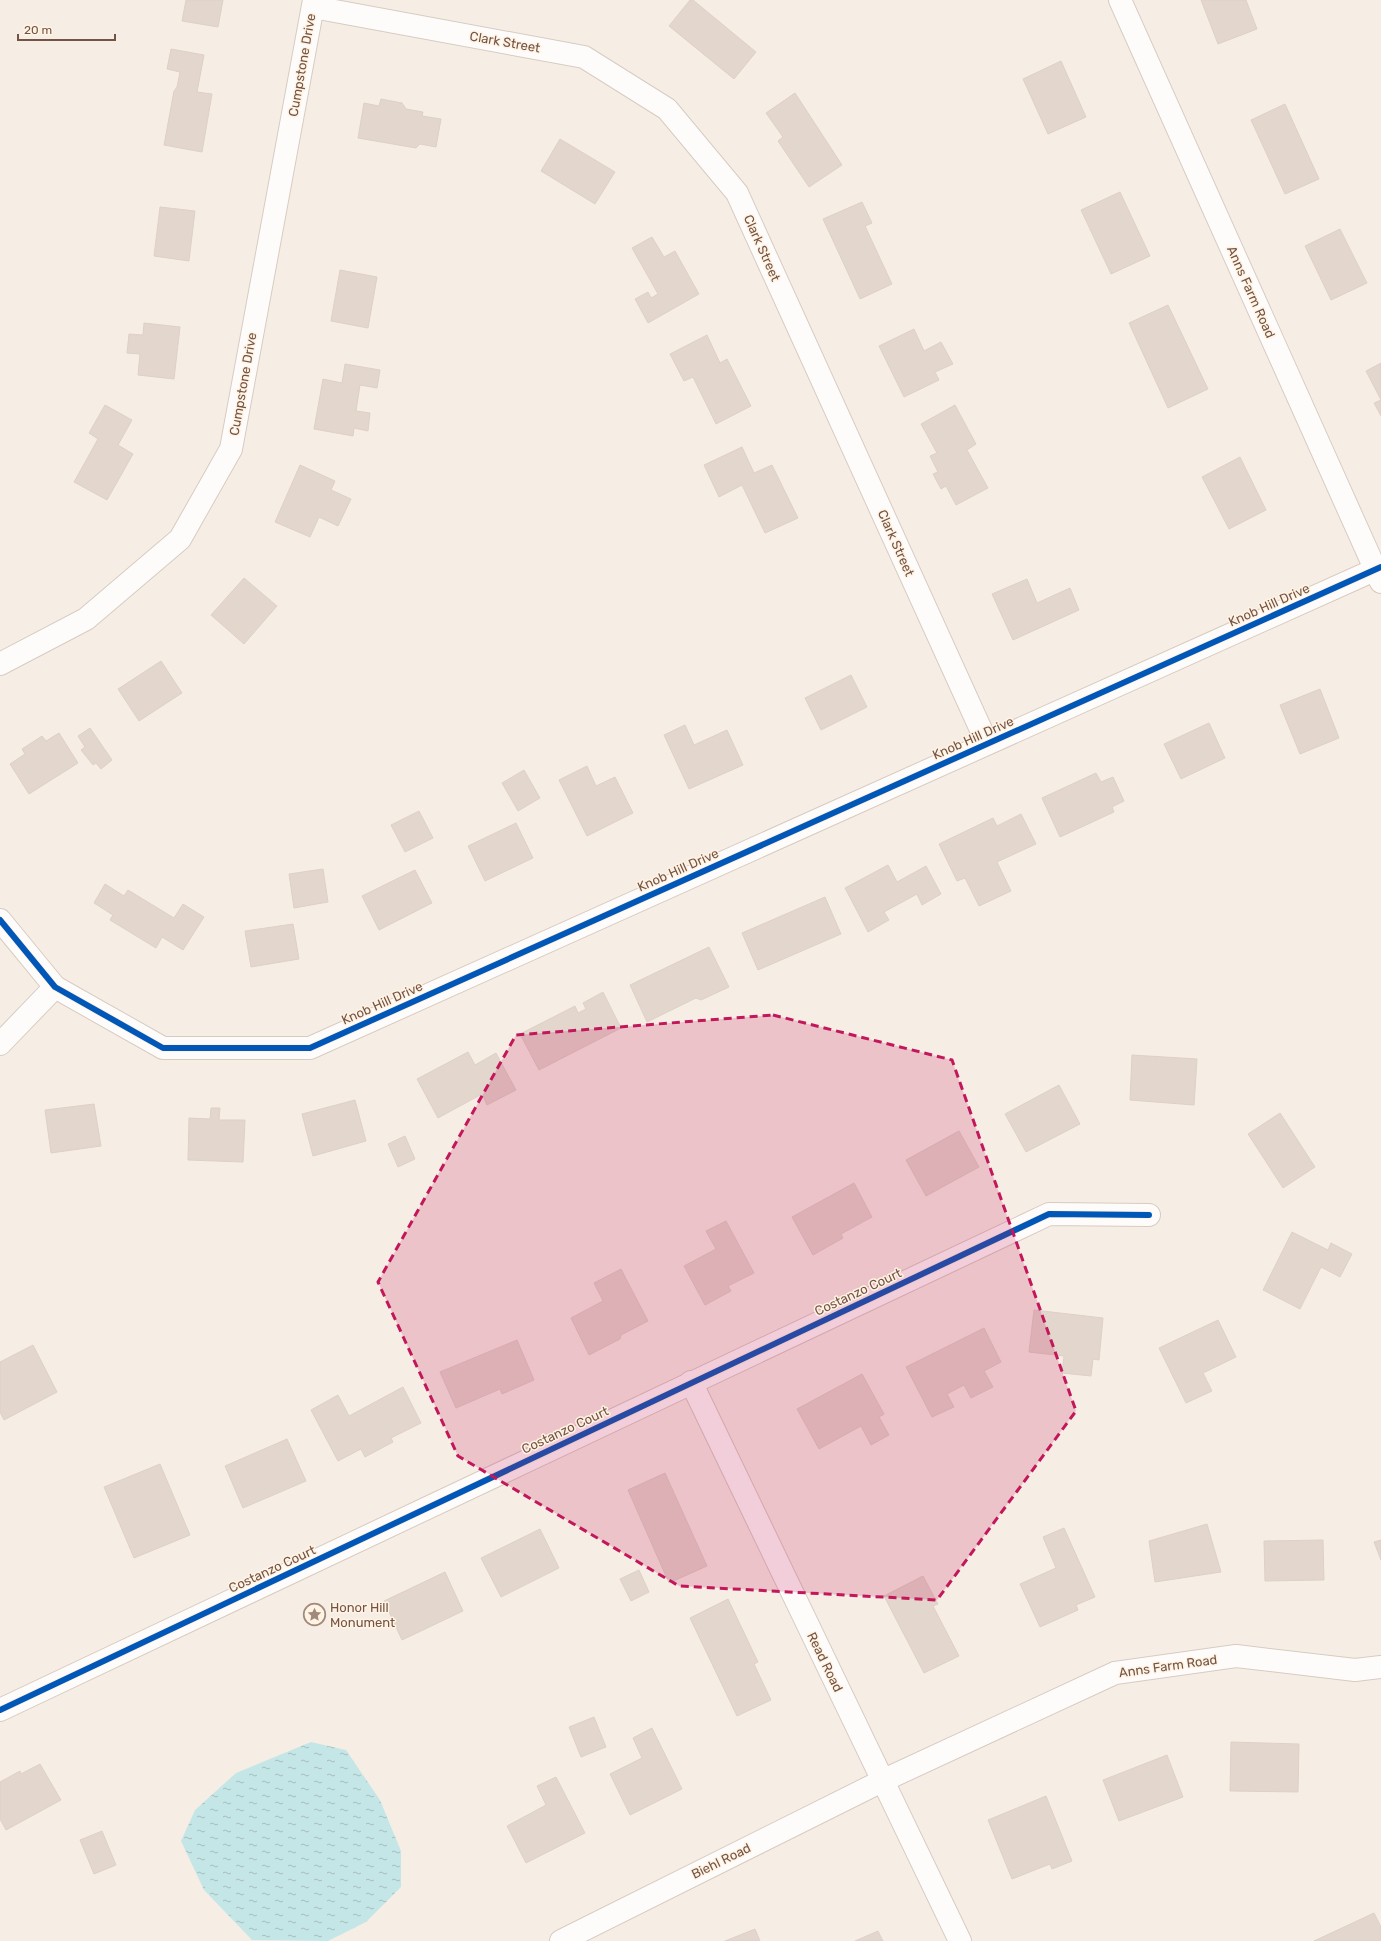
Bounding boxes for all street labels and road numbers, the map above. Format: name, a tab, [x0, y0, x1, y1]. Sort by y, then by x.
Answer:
street label: Cumpstone Drive	[286, 12, 318, 118]
street label: Clark Street	[469, 28, 541, 56]
street label: Clark Street	[741, 212, 783, 284]
street label: Anns Farm Road	[1224, 244, 1278, 340]
street label: Cumpstone Drive	[227, 331, 259, 437]
street label: Clark Street	[875, 507, 917, 579]
street label: Knob Hill Drive	[1226, 580, 1312, 630]
street label: Knob Hill Drive	[930, 713, 1016, 763]
street label: Knob Hill Drive	[635, 845, 721, 895]
street label: Knob Hill Drive	[339, 978, 425, 1028]
street label: Costanzo Court	[812, 1265, 904, 1319]
street label: Costanzo Court	[519, 1403, 611, 1457]
street label: Costanzo Court	[226, 1542, 318, 1596]
street label: Read Road	[804, 1630, 846, 1694]
street label: Anns Farm Road	[1118, 1652, 1218, 1680]
street label: Biehl Road	[689, 1840, 753, 1882]

